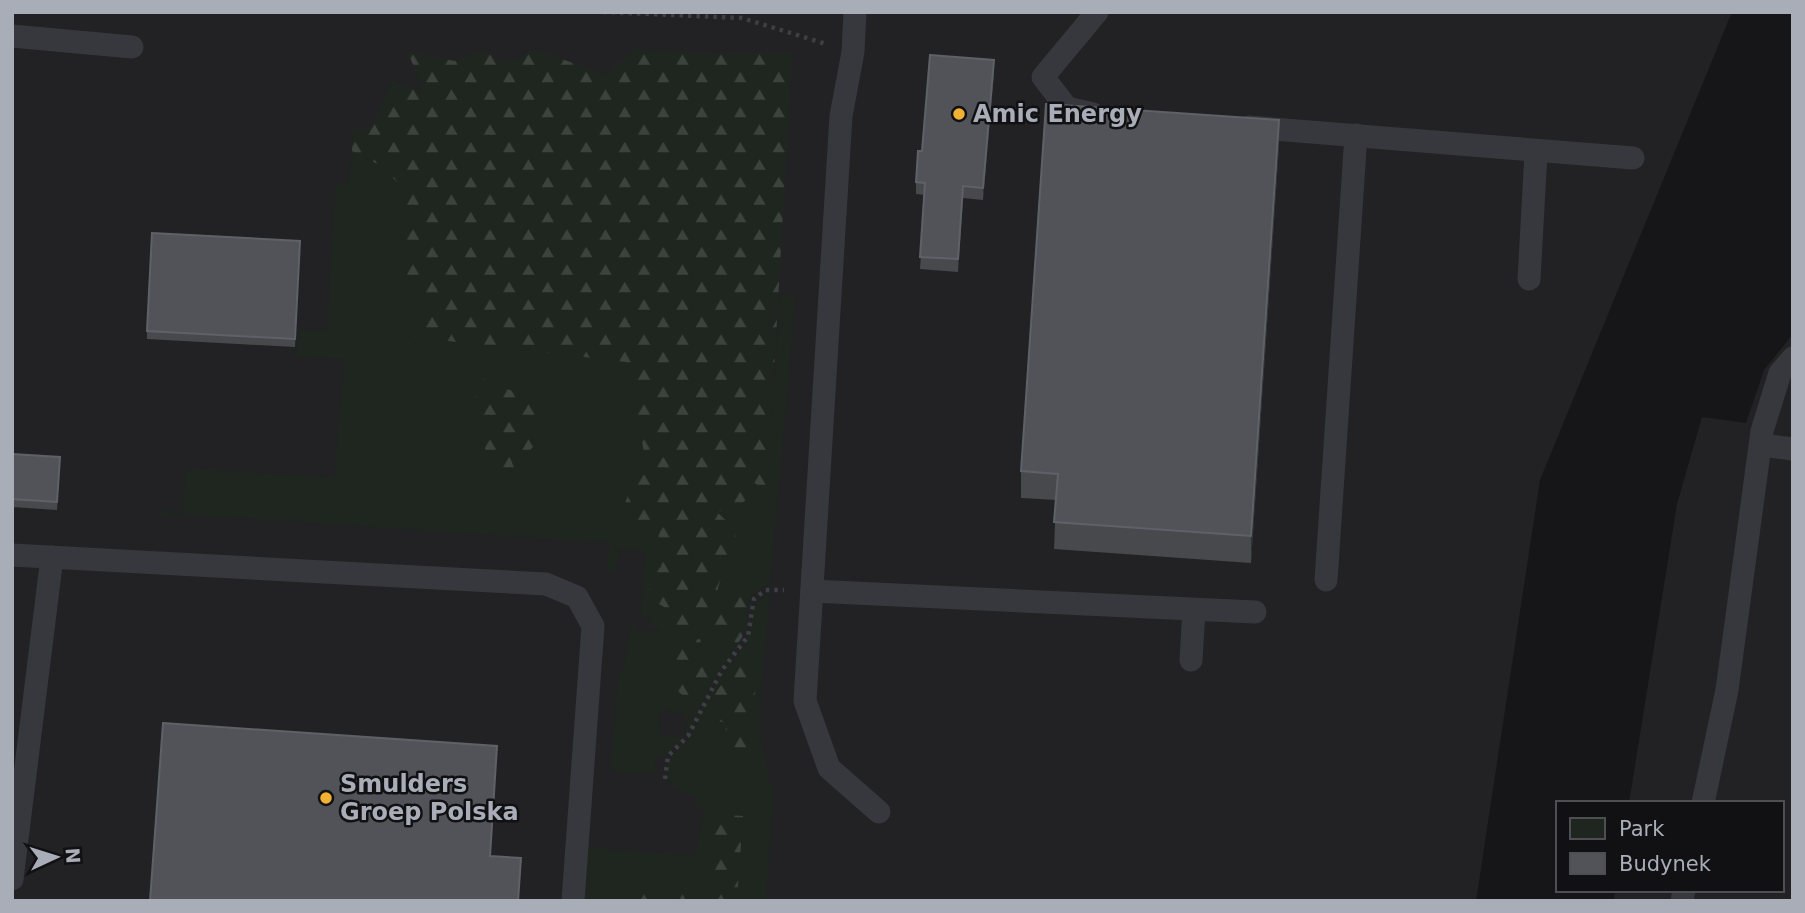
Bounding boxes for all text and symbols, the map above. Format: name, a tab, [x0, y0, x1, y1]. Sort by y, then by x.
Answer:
place label: Amic Energy	[973, 100, 1142, 128]
marker: Amic Energy	[951, 106, 967, 122]
place label: Smulders Groep Polska	[340, 770, 519, 826]
marker: Smulders Groep Polska	[318, 790, 334, 806]
legend	[1556, 801, 1784, 892]
text: Park	[1619, 817, 1665, 841]
north arrow	[21, 822, 91, 892]
text: N	[61, 847, 84, 865]
text: Budynek	[1619, 852, 1712, 876]

